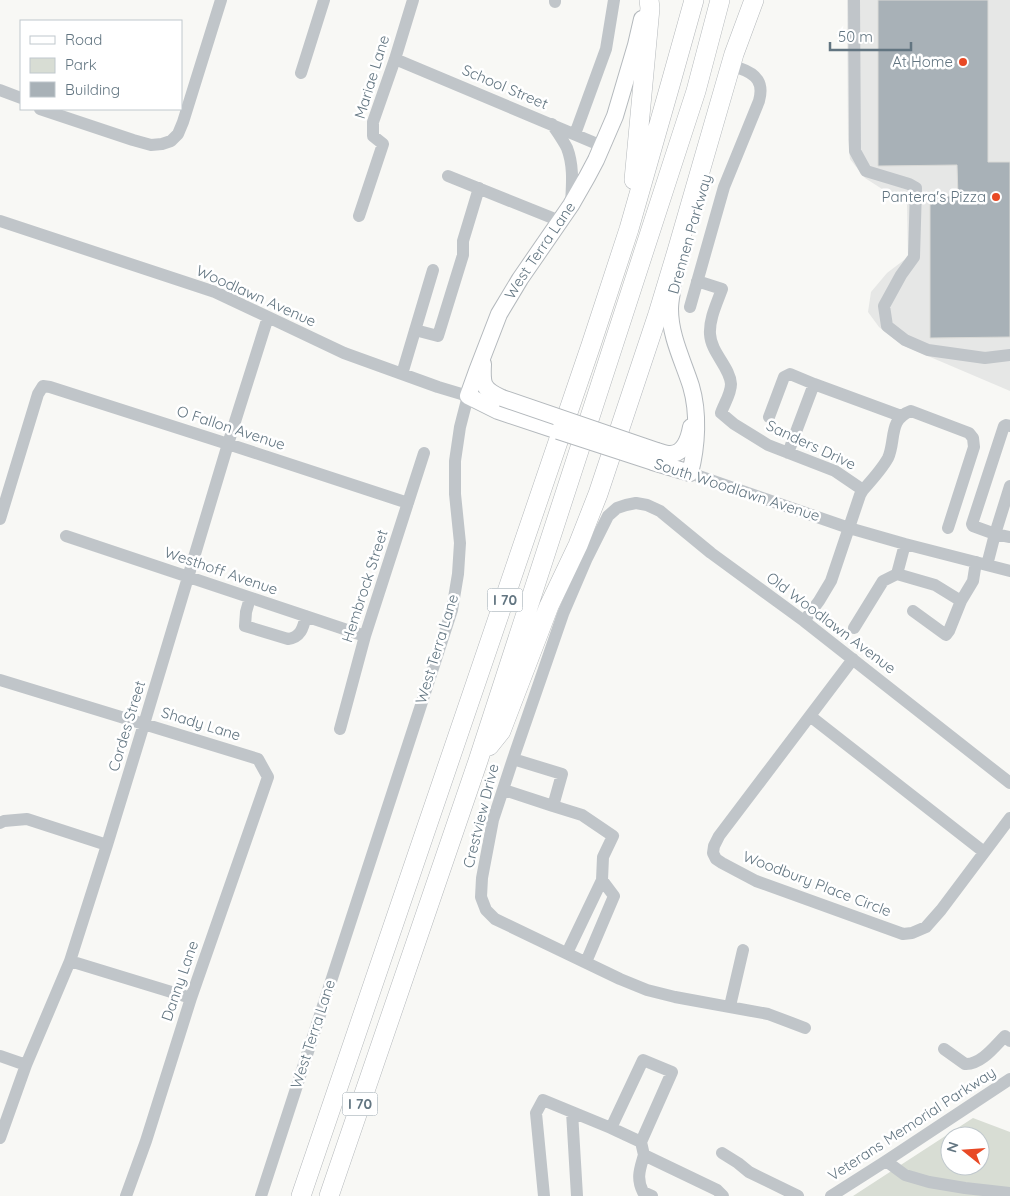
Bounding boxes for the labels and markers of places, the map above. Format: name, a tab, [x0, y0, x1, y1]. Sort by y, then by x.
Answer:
place label: At Home	[892, 52, 953, 71]
marker: At Home	[957, 56, 969, 68]
place label: Pantera's Pizza	[882, 187, 986, 206]
marker: Pantera's Pizza	[990, 191, 1002, 203]

